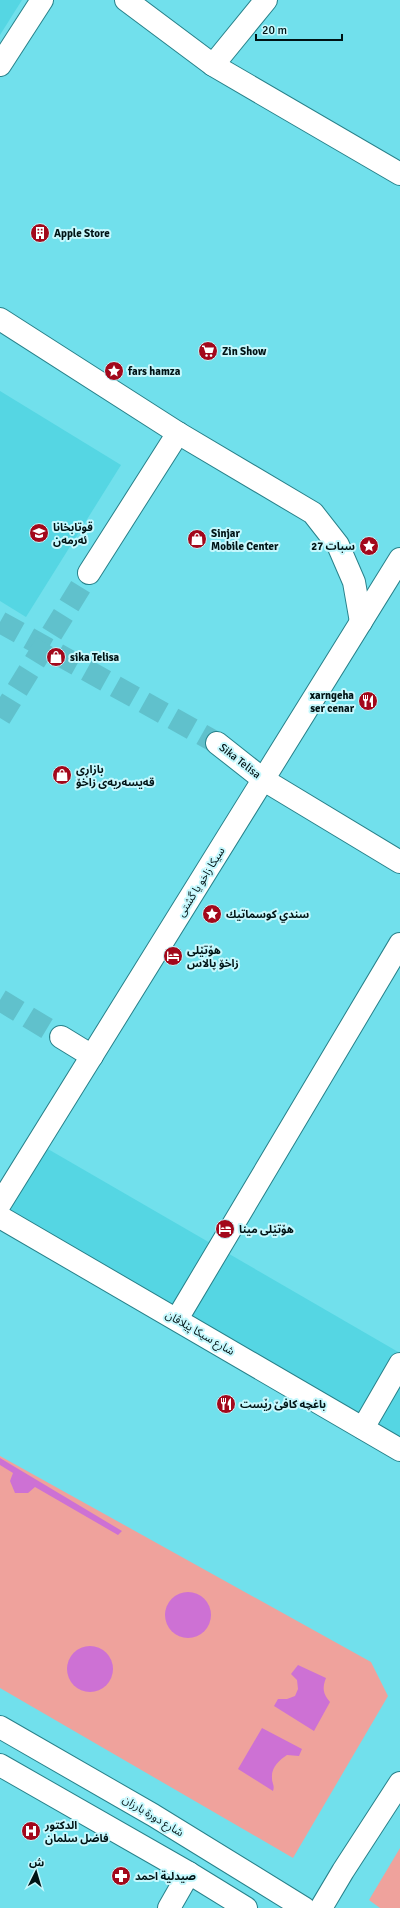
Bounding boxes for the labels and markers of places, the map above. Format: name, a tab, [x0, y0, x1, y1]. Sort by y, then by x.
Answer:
building icon: Apple Store	[29, 222, 51, 244]
place label: Apple Store	[54, 227, 110, 240]
supermarket icon: Zin Show	[197, 340, 219, 362]
place label: Zin Show	[222, 345, 267, 358]
place icon: fars hamza	[103, 360, 125, 382]
place label: fars hamza	[127, 365, 181, 378]
place label: قوتابخانا ئه‌رمه‌ن	[53, 521, 93, 547]
school or university icon: قوتابخانا ئه‌رمه‌ن	[28, 522, 50, 544]
place label: Sinjar Mobile Center	[211, 527, 279, 553]
shop icon: Sinjar Mobile Center	[186, 528, 208, 550]
place icon: 27 سبات	[358, 535, 380, 557]
place label: 27 سبات	[311, 540, 355, 553]
shop icon: sika Telisa	[45, 646, 67, 668]
place label: sika Telisa	[70, 651, 120, 664]
place label: xarngeha ser cenar	[310, 689, 355, 715]
restaurant icon: xarngeha ser cenar	[357, 690, 379, 712]
place label: بازاڕی قەیسەریەی زاخۆ	[76, 763, 155, 789]
shop icon: بازاڕی قەیسەریەی زاخۆ	[51, 764, 73, 786]
place icon: سندي کوسماتیك	[201, 903, 223, 925]
place label: سندي کوسماتیك	[226, 908, 309, 923]
place label: هۆتێلی زاخۆ پالاس	[187, 944, 239, 970]
hotel icon: هۆتێلی زاخۆ پالاس	[162, 945, 184, 967]
hotel icon: هۆتێلی مینا	[214, 1218, 236, 1240]
place label: هۆتێلی مینا	[239, 1223, 294, 1236]
restaurant icon: باغچه‌ كافێ رێست	[215, 1393, 237, 1415]
place label: باغچه‌ كافێ رێست	[240, 1398, 326, 1411]
place label: الدكتور فاضل سلمان	[44, 1819, 109, 1845]
hospital icon: الدكتور فاضل سلمان	[20, 1820, 42, 1842]
pharmacy icon: صيدلية احمد	[110, 1865, 132, 1887]
place label: صيدلية احمد	[135, 1870, 196, 1883]

